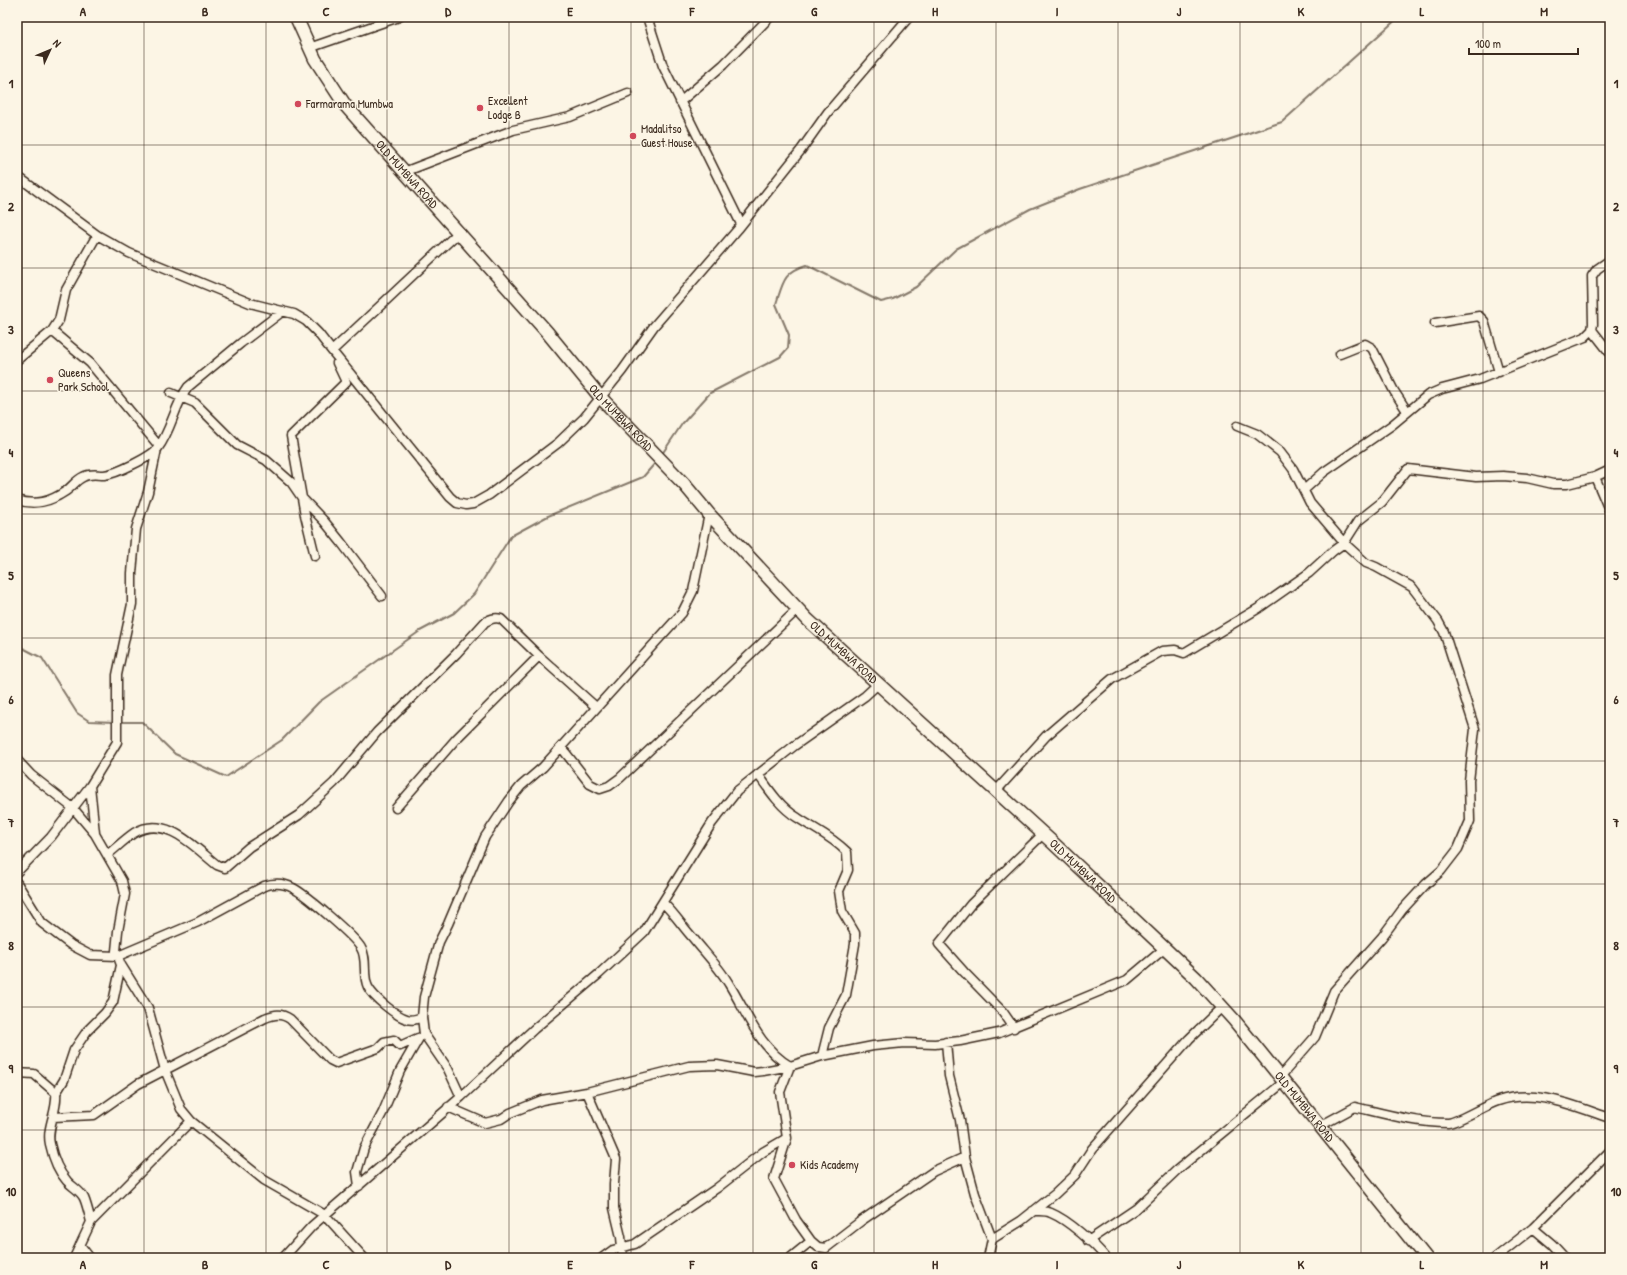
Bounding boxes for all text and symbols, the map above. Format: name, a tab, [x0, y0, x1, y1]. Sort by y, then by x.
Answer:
text: A	[80, 2, 87, 20]
text: B	[202, 2, 209, 20]
text: C	[322, 2, 330, 20]
text: D	[445, 2, 452, 20]
text: E	[567, 2, 573, 20]
text: F	[689, 2, 696, 20]
text: G	[811, 2, 818, 20]
text: H	[932, 2, 938, 20]
text: I	[1055, 2, 1059, 20]
text: J	[1177, 2, 1182, 20]
text: K	[1298, 2, 1305, 20]
text: L	[1420, 2, 1425, 20]
text: M	[1540, 2, 1548, 20]
north arrow	[30, 30, 70, 70]
scale bar	[1469, 30, 1578, 56]
text: 100 m	[1475, 35, 1501, 52]
text: N	[50, 36, 64, 50]
text: 1	[9, 74, 14, 92]
text: 1	[1614, 74, 1619, 92]
place label: Excellent Lodge B	[488, 92, 528, 123]
place label: Farmarama Mumbwa	[305, 95, 393, 112]
marker: Farmarama Mumbwa	[293, 99, 303, 109]
marker: Excellent Lodge B	[475, 103, 485, 113]
place label: Madalitso Guest House	[641, 120, 693, 151]
marker: Madalitso Guest House	[628, 131, 638, 141]
street label: OLD MUMBWA ROAD	[372, 136, 442, 212]
text: 2	[8, 197, 15, 215]
text: 2	[1613, 197, 1620, 215]
text: 3	[8, 320, 14, 338]
text: 3	[1613, 320, 1619, 338]
place label: Queens Park School	[58, 364, 110, 395]
marker: Queens Park School	[45, 375, 55, 385]
street label: OLD MUMBWA ROAD	[585, 380, 657, 455]
text: 4	[9, 443, 14, 461]
text: 4	[1614, 443, 1619, 461]
text: 5	[8, 566, 14, 584]
text: 5	[1613, 566, 1619, 584]
street label: OLD MUMBWA ROAD	[806, 617, 882, 688]
text: 6	[8, 690, 14, 708]
text: 6	[1613, 690, 1619, 708]
text: 7	[7, 813, 15, 831]
text: 7	[1612, 813, 1620, 831]
street label: OLD MUMBWA ROAD	[1046, 835, 1121, 907]
text: 8	[8, 936, 14, 954]
text: 8	[1613, 936, 1619, 954]
text: 9	[9, 1059, 14, 1077]
text: 9	[1614, 1059, 1619, 1077]
street label: OLD MUMBWA ROAD	[1271, 1068, 1339, 1146]
place label: Kids Academy	[800, 1156, 859, 1173]
marker: Kids Academy	[787, 1160, 797, 1170]
text: 10	[6, 1182, 16, 1200]
text: 10	[1611, 1182, 1621, 1200]
text: A	[80, 1255, 87, 1273]
text: B	[202, 1255, 209, 1273]
text: C	[322, 1255, 330, 1273]
text: D	[445, 1255, 452, 1273]
text: E	[567, 1255, 573, 1273]
text: F	[689, 1255, 696, 1273]
text: G	[811, 1255, 818, 1273]
text: H	[932, 1255, 938, 1273]
text: I	[1055, 1255, 1059, 1273]
text: J	[1177, 1255, 1182, 1273]
text: K	[1298, 1255, 1305, 1273]
text: L	[1420, 1255, 1425, 1273]
text: M	[1540, 1255, 1548, 1273]

